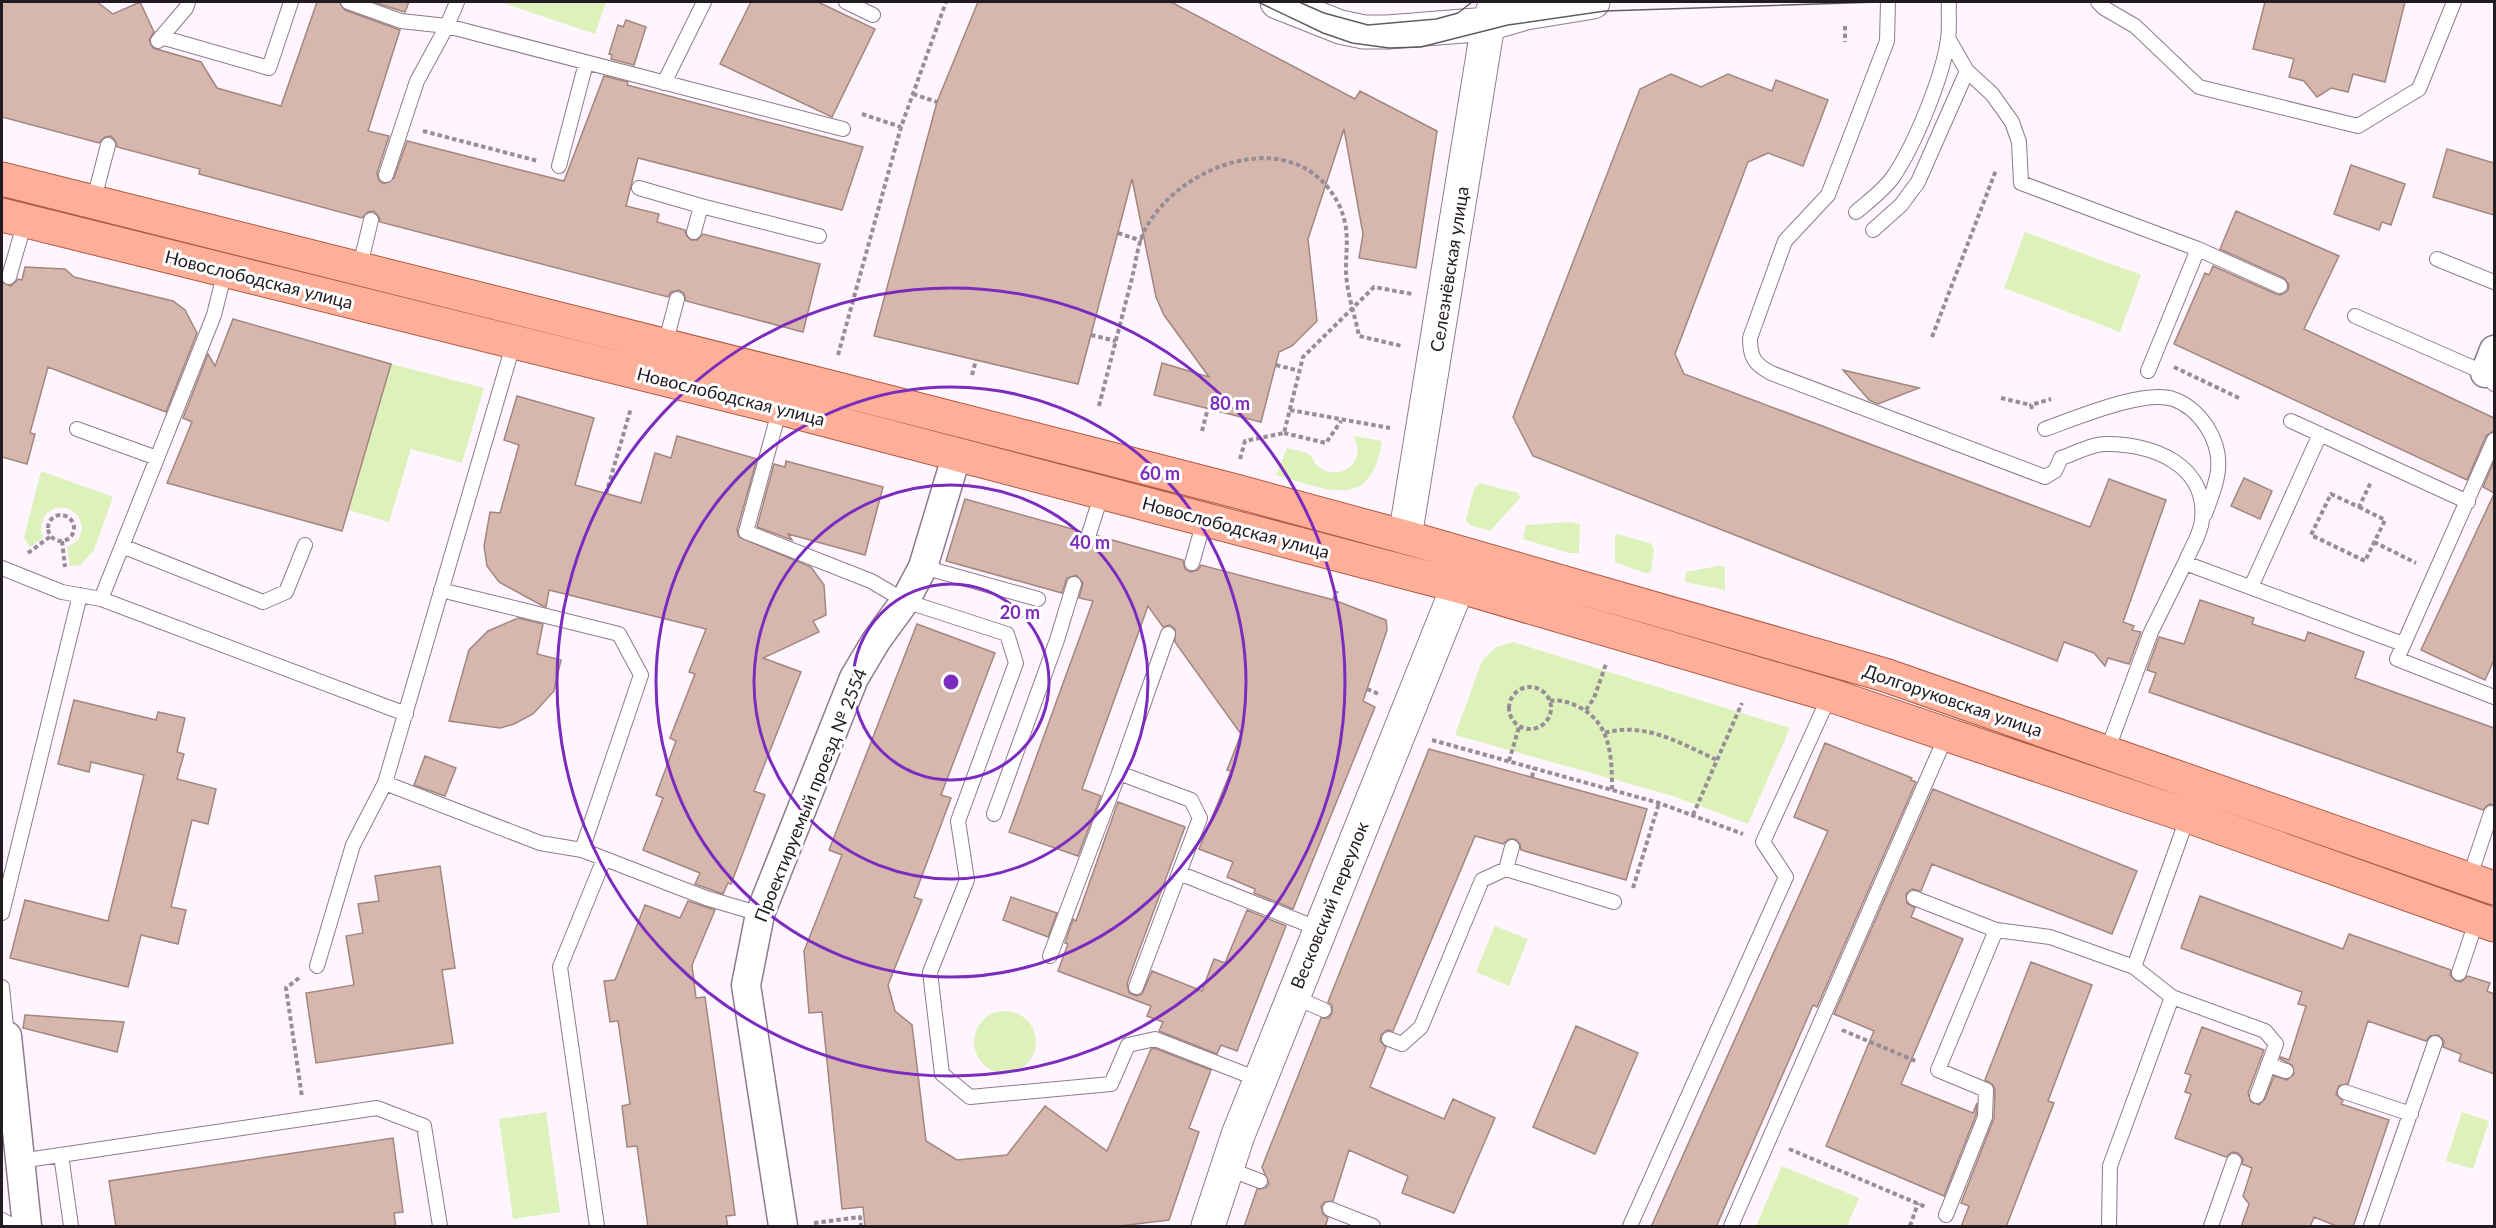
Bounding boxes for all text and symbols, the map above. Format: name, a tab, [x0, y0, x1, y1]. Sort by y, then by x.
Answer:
street label: Селезнёвская улица	[1425, 185, 1473, 353]
street label: Новослободская улица	[163, 245, 355, 313]
street label: Новослободская улица	[635, 362, 827, 430]
text: 80 m	[1210, 392, 1250, 414]
text: 60 m	[1140, 462, 1180, 484]
street label: Новослободская улица	[1140, 491, 1332, 563]
text: 40 m	[1070, 531, 1110, 553]
text: 20 m	[1000, 601, 1040, 623]
street label: Долгоруковская улица	[1861, 659, 2045, 741]
street label: Проектируемый проезд № 2554	[749, 665, 871, 925]
centre of rings	[941, 672, 961, 692]
street label: Весковский переулок	[1285, 818, 1373, 992]

